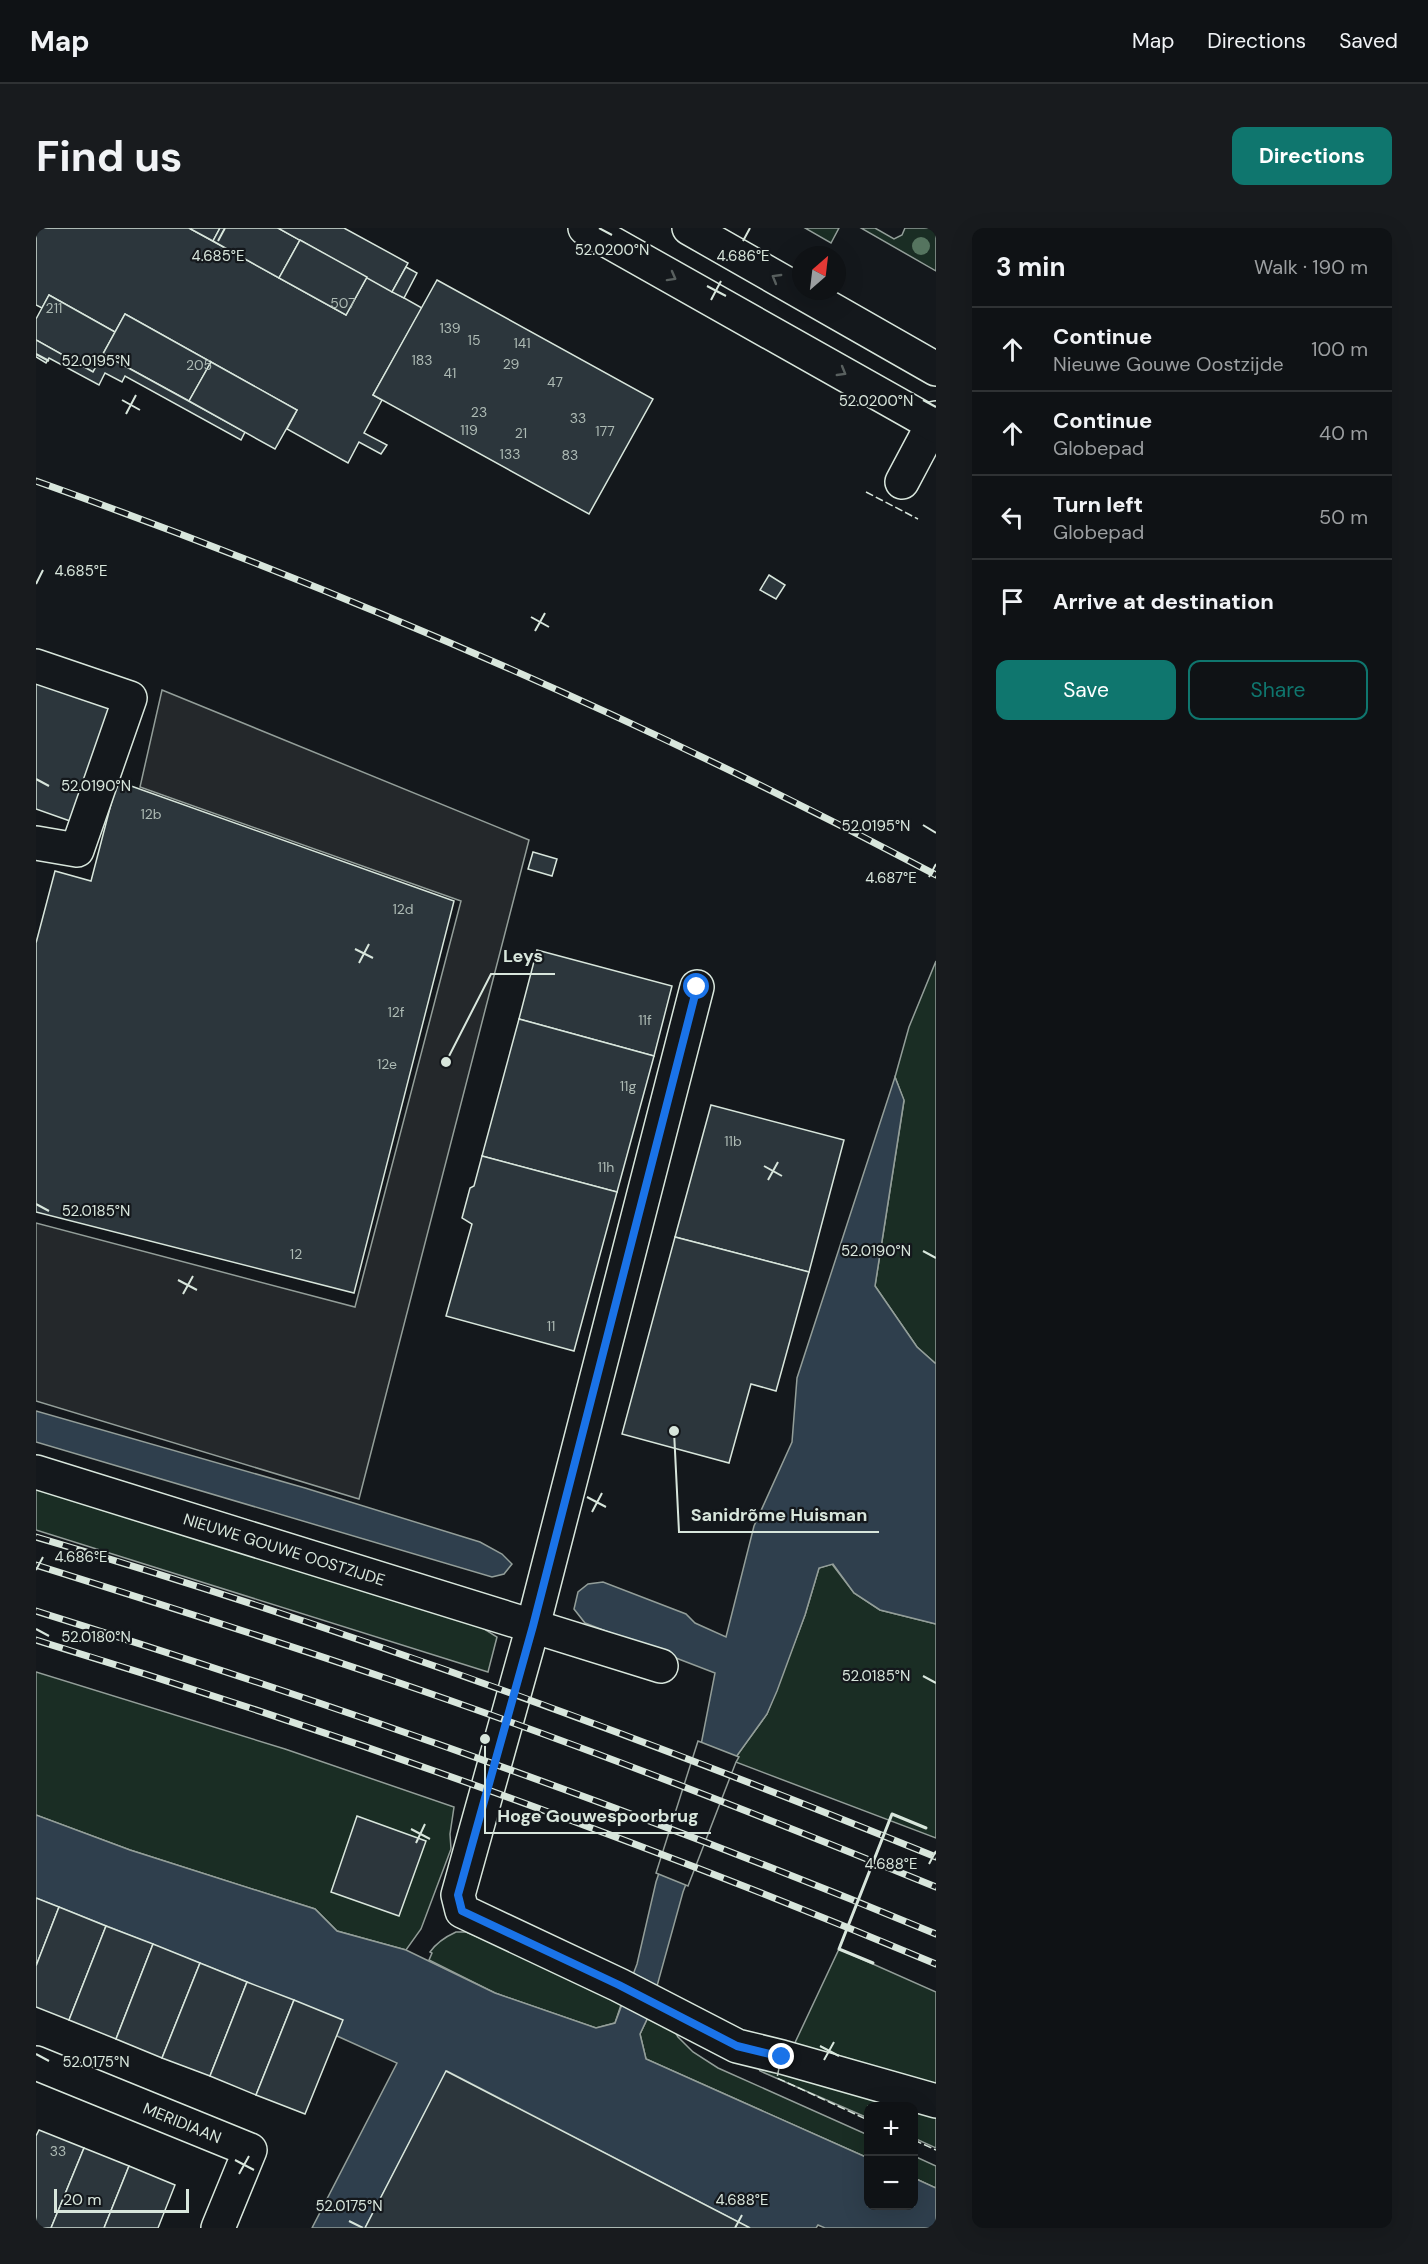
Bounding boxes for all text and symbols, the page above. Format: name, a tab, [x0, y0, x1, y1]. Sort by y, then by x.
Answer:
text: Map	[30, 23, 90, 60]
text: Map	[1132, 27, 1174, 55]
text: Directions	[1207, 27, 1306, 55]
text: Saved	[1339, 27, 1398, 55]
button: Directions	[1232, 127, 1392, 185]
text: Find us	[36, 129, 182, 184]
text: 52.0200°N	[575, 240, 649, 260]
text: 4.685°E	[192, 246, 244, 266]
text: 4.686°E	[716, 246, 770, 266]
north arrow	[792, 246, 846, 300]
text: 3 min	[996, 250, 1065, 284]
text: Walk · 190 m	[1254, 254, 1368, 280]
one-way arrow	[666, 270, 676, 281]
one-way arrow	[772, 273, 782, 285]
house number: 507	[330, 294, 356, 312]
house number: 211	[46, 299, 62, 317]
house number: 139	[439, 319, 461, 337]
text: Continue	[1053, 322, 1152, 351]
house number: 15	[468, 331, 480, 349]
icon: ahead	[996, 333, 1029, 366]
house number: 141	[513, 334, 531, 352]
text: 100 m	[1311, 336, 1368, 362]
text: 52.0195°N	[62, 351, 130, 371]
house number: 183	[411, 351, 433, 369]
text: Nieuwe Gouwe Oostzijde	[1053, 351, 1284, 377]
house number: 29	[503, 355, 520, 373]
house number: 205	[186, 356, 212, 374]
house number: 41	[444, 364, 456, 382]
one-way arrow	[836, 365, 846, 377]
house number: 47	[547, 373, 563, 391]
text: 52.0200°N	[839, 391, 913, 411]
house number: 23	[471, 403, 487, 421]
text: Continue	[1053, 406, 1152, 435]
house number: 33	[570, 409, 586, 427]
icon: ahead	[996, 417, 1029, 450]
text: 40 m	[1319, 420, 1368, 446]
house number: 119	[460, 421, 478, 439]
house number: 177	[595, 422, 615, 440]
house number: 21	[515, 424, 527, 442]
text: Globepad	[1053, 435, 1144, 461]
house number: 133	[500, 445, 520, 463]
house number: 83	[562, 446, 578, 464]
text: Turn left	[1053, 490, 1143, 519]
icon: left	[996, 501, 1029, 534]
text: 50 m	[1319, 504, 1368, 530]
text: Globepad	[1053, 519, 1144, 545]
text: 4.685°E	[55, 561, 107, 581]
icon: arrive	[996, 585, 1029, 618]
text: Arrive at destination	[1053, 587, 1274, 616]
button: Save	[996, 660, 1176, 720]
button: Share	[1188, 660, 1368, 720]
text: 52.0190°N	[61, 776, 131, 796]
house number: 12b	[140, 805, 162, 823]
text: 52.0195°N	[842, 816, 910, 836]
text: 4.687°E	[865, 868, 917, 888]
house number: 12d	[393, 900, 413, 918]
callout: Leys	[491, 938, 555, 974]
text: Leys	[503, 944, 543, 968]
route start	[683, 973, 709, 999]
house number: 12f	[387, 1003, 405, 1021]
house number: 11f	[638, 1011, 652, 1029]
house number: 12e	[377, 1055, 397, 1073]
house number: 11g	[620, 1077, 636, 1095]
house number: 11b	[724, 1132, 742, 1150]
house number: 11h	[598, 1158, 614, 1176]
text: 52.0185°N	[62, 1201, 130, 1221]
text: 52.0190°N	[841, 1241, 911, 1261]
house number: 12	[290, 1245, 302, 1263]
house number: 11	[547, 1317, 555, 1335]
callout: Sanidrõme Huisman	[679, 1496, 879, 1532]
text: Sanidrõme Huisman	[691, 1503, 867, 1527]
street label: NIEUWE GOUWE OOSTZIJDE	[181, 1508, 388, 1590]
text: 4.686°E	[54, 1547, 108, 1567]
text: 52.0180°N	[61, 1627, 131, 1647]
text: 52.0185°N	[842, 1666, 910, 1686]
callout: Hoge Gouwespoorbrug	[485, 1797, 711, 1833]
text: Hoge Gouwespoorbrug	[497, 1804, 699, 1828]
text: 4.688°E	[865, 1854, 917, 1874]
route end	[768, 2043, 794, 2069]
text: 52.0175°N	[62, 2052, 130, 2072]
street label: MERIDIAAN	[140, 2097, 225, 2148]
map controls	[864, 2102, 918, 2210]
button: +	[864, 2102, 918, 2156]
house number: 33	[50, 2142, 66, 2160]
button: −	[864, 2156, 918, 2210]
scale bar	[54, 2186, 189, 2214]
text: 20 m	[63, 2189, 102, 2210]
text: 4.688°E	[716, 2190, 768, 2210]
text: 52.0175°N	[315, 2196, 383, 2216]

